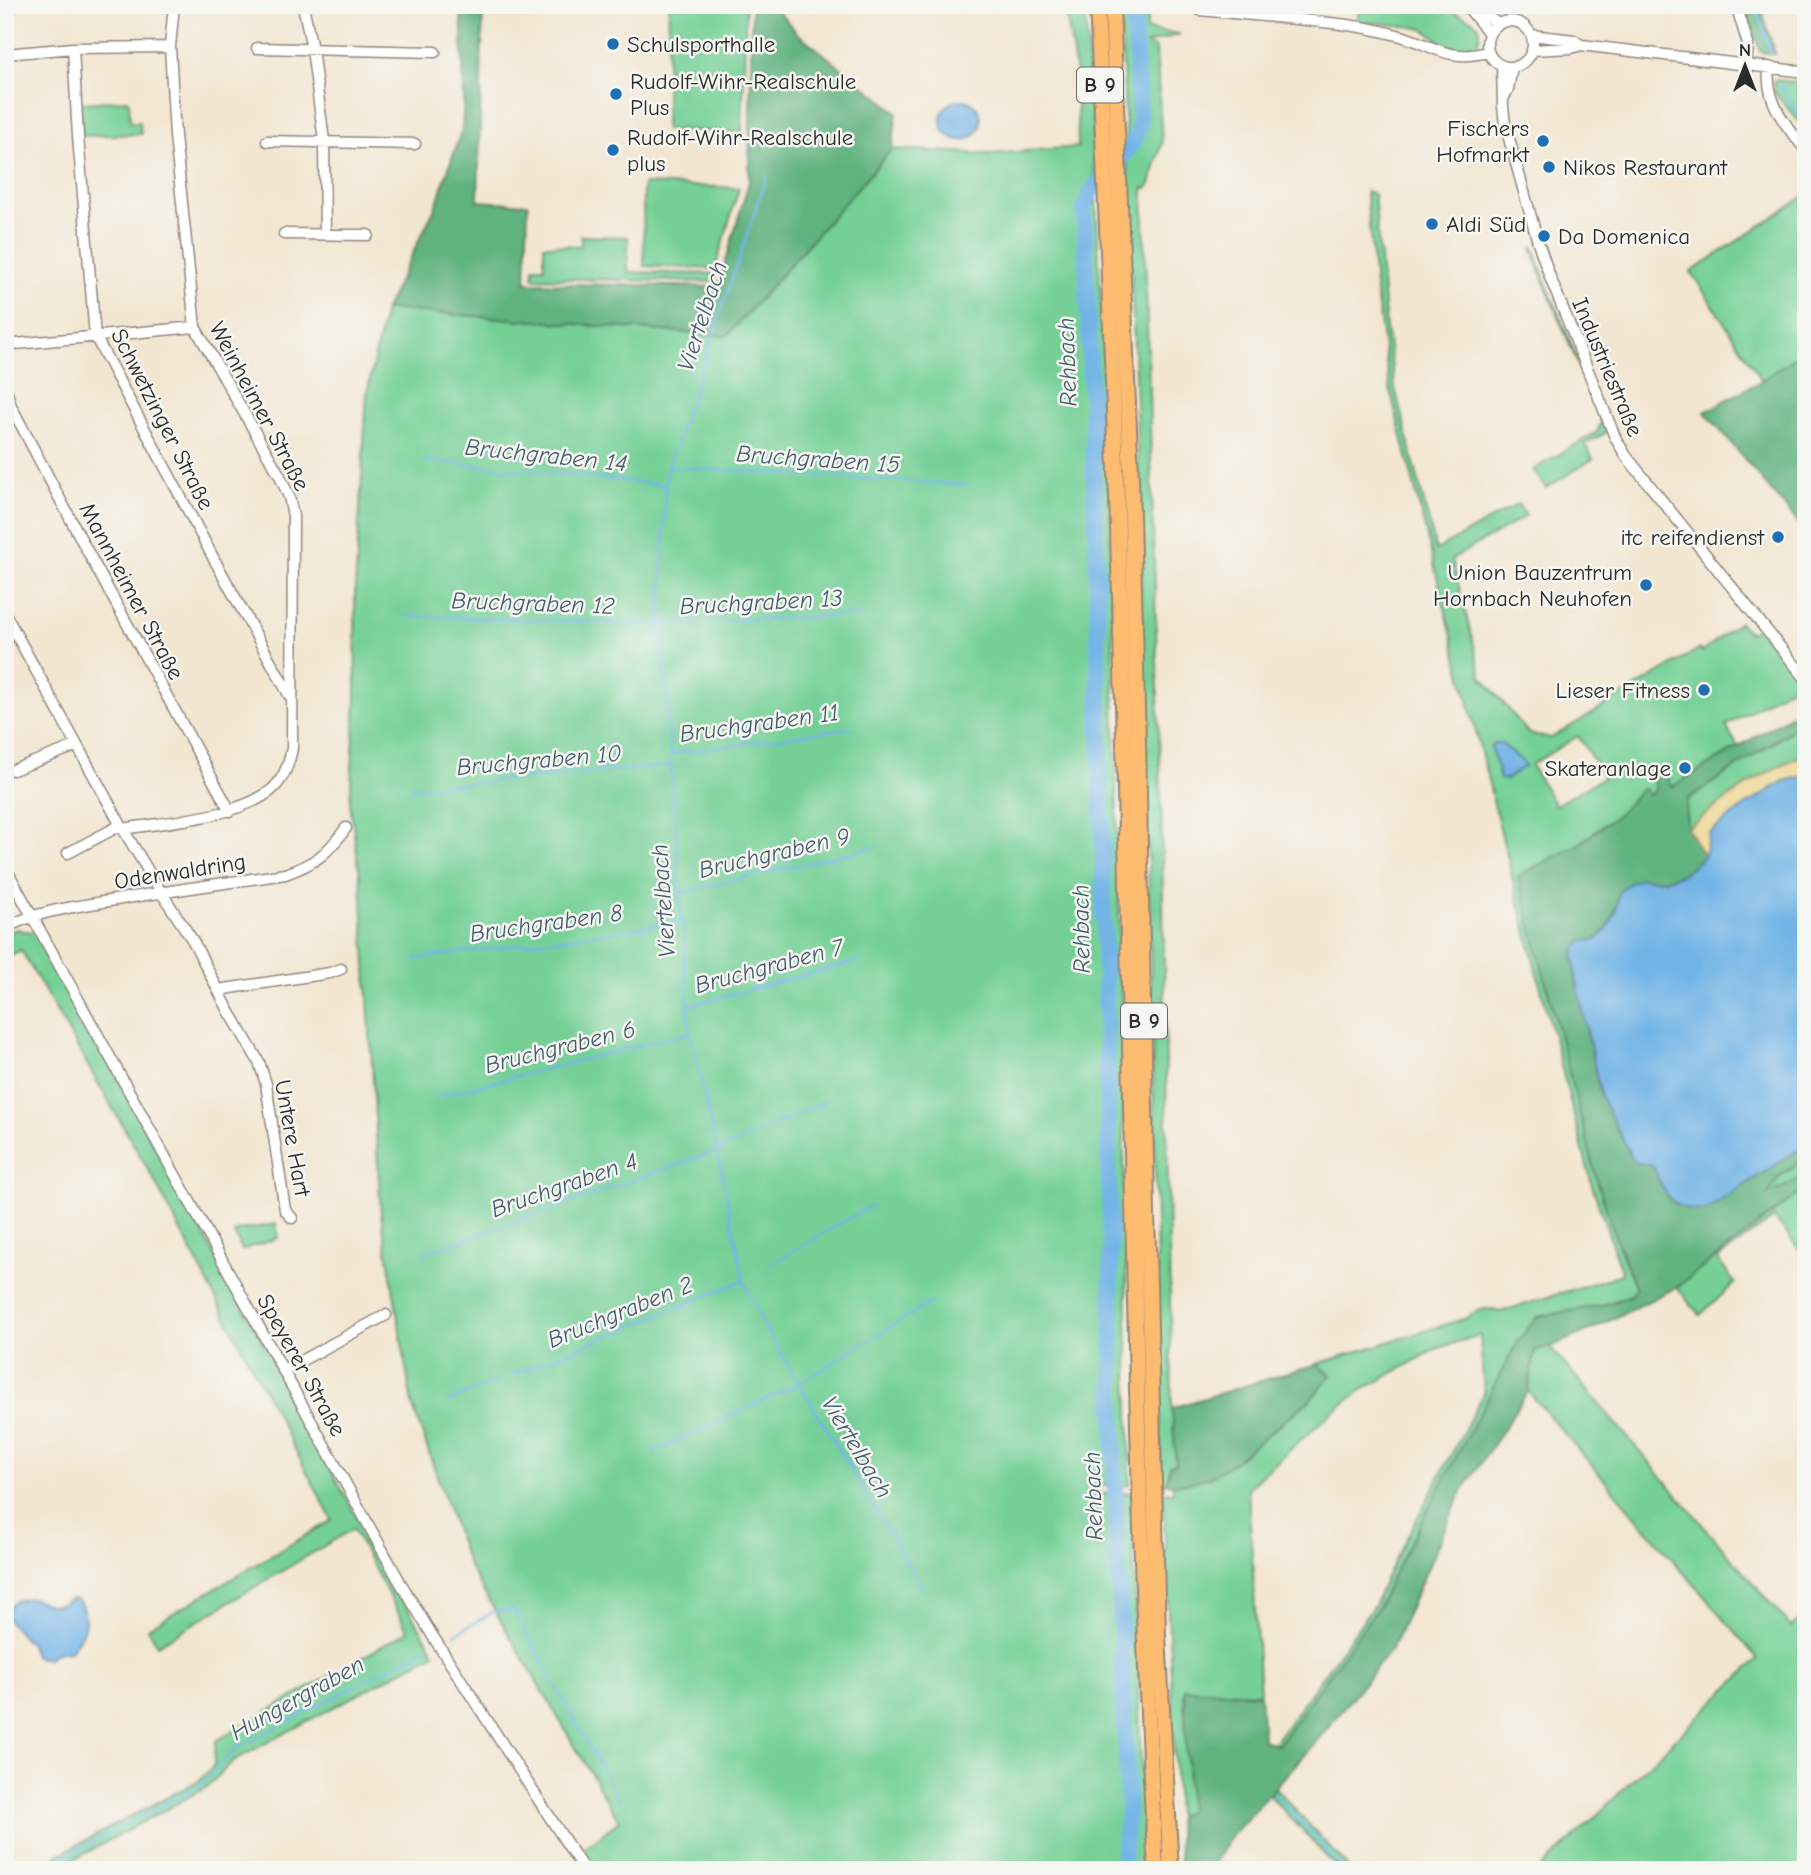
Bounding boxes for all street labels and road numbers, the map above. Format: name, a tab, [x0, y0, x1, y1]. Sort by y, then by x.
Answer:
road number: B 9	[1077, 68, 1123, 102]
street label: Industriestraße	[1566, 294, 1649, 441]
street label: Weinheimer Straße	[204, 317, 316, 495]
street label: Schwetzinger Straße	[105, 324, 220, 514]
street label: Mannheimer Straße	[74, 498, 190, 684]
street label: Odenwaldring	[112, 848, 248, 895]
road number: B 9	[1121, 1004, 1167, 1038]
street label: Untere Hart	[269, 1078, 316, 1200]
street label: Speyerer Straße	[251, 1289, 352, 1441]

